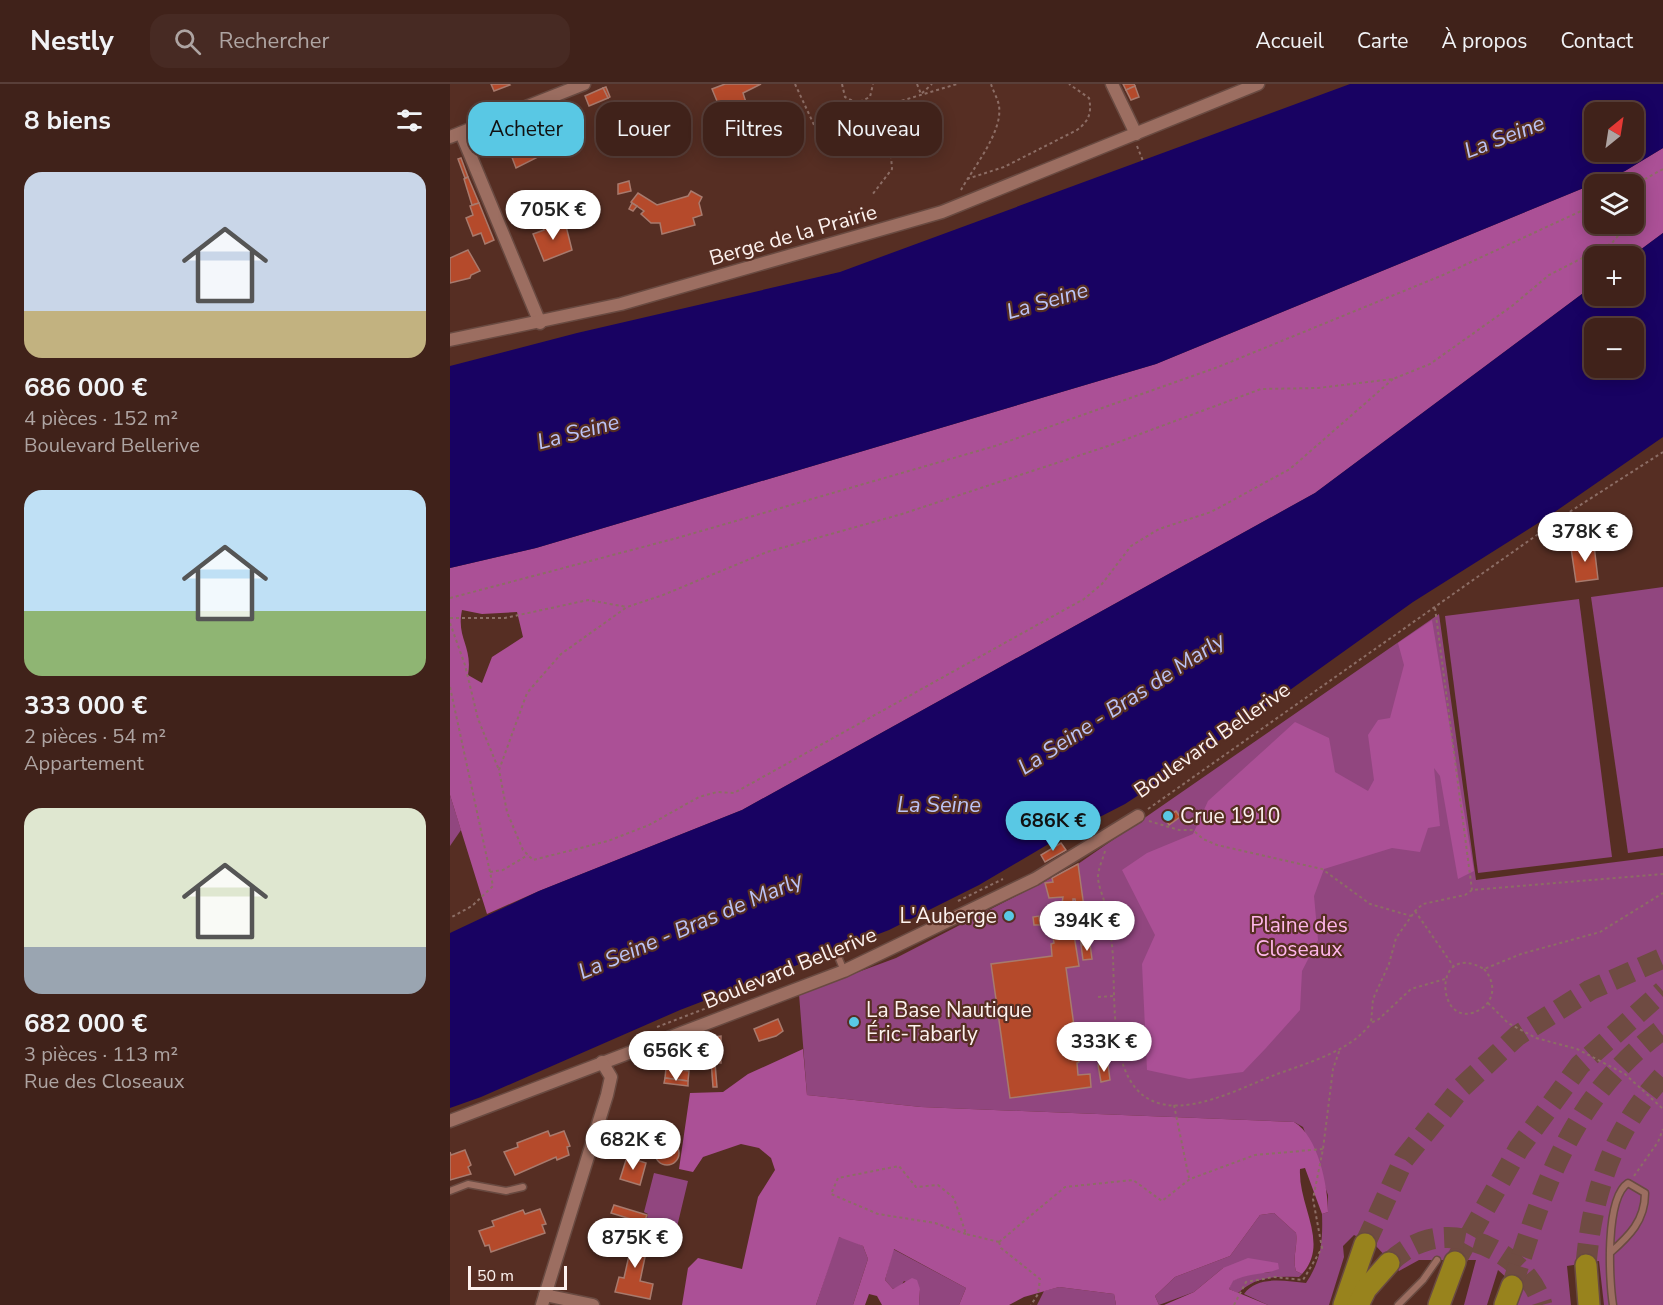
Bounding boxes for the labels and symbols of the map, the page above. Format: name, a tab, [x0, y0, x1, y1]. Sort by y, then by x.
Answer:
north arrow	[1584, 102, 1644, 162]
water label: La Seine	[1460, 108, 1549, 166]
pin: 705K €	[504, 190, 602, 241]
street label: Berge de la Prairie	[706, 198, 880, 272]
water label: La Seine	[1003, 275, 1092, 327]
water label: La Seine	[534, 407, 623, 457]
pin: 378K €	[1536, 512, 1634, 563]
water label: La Seine - Bras de Marly	[1012, 625, 1231, 782]
street label: Boulevard Bellerive	[1128, 676, 1296, 804]
water label: La Seine	[897, 790, 981, 820]
pin: 686K €	[1004, 801, 1102, 852]
place label: Crue 1910	[1180, 802, 1280, 830]
marker: Crue 1910	[1161, 809, 1175, 823]
water label: La Seine - Bras de Marly	[574, 865, 808, 987]
pin: 394K €	[1038, 901, 1136, 952]
place label: L'Auberge	[900, 902, 997, 930]
marker: L'Auberge	[1002, 909, 1016, 923]
park label: Plaine des Closeaux	[1250, 911, 1348, 963]
street label: Boulevard Bellerive	[699, 920, 881, 1016]
place label: La Base Nautique Éric-Tabarly	[866, 996, 1032, 1048]
marker: La Base Nautique Éric-Tabarly	[847, 1015, 861, 1029]
pin: 333K €	[1055, 1022, 1153, 1073]
pin: 656K €	[627, 1031, 725, 1082]
pin: 682K €	[584, 1120, 682, 1171]
pin: 875K €	[586, 1218, 684, 1269]
scale bar	[468, 1263, 567, 1290]

